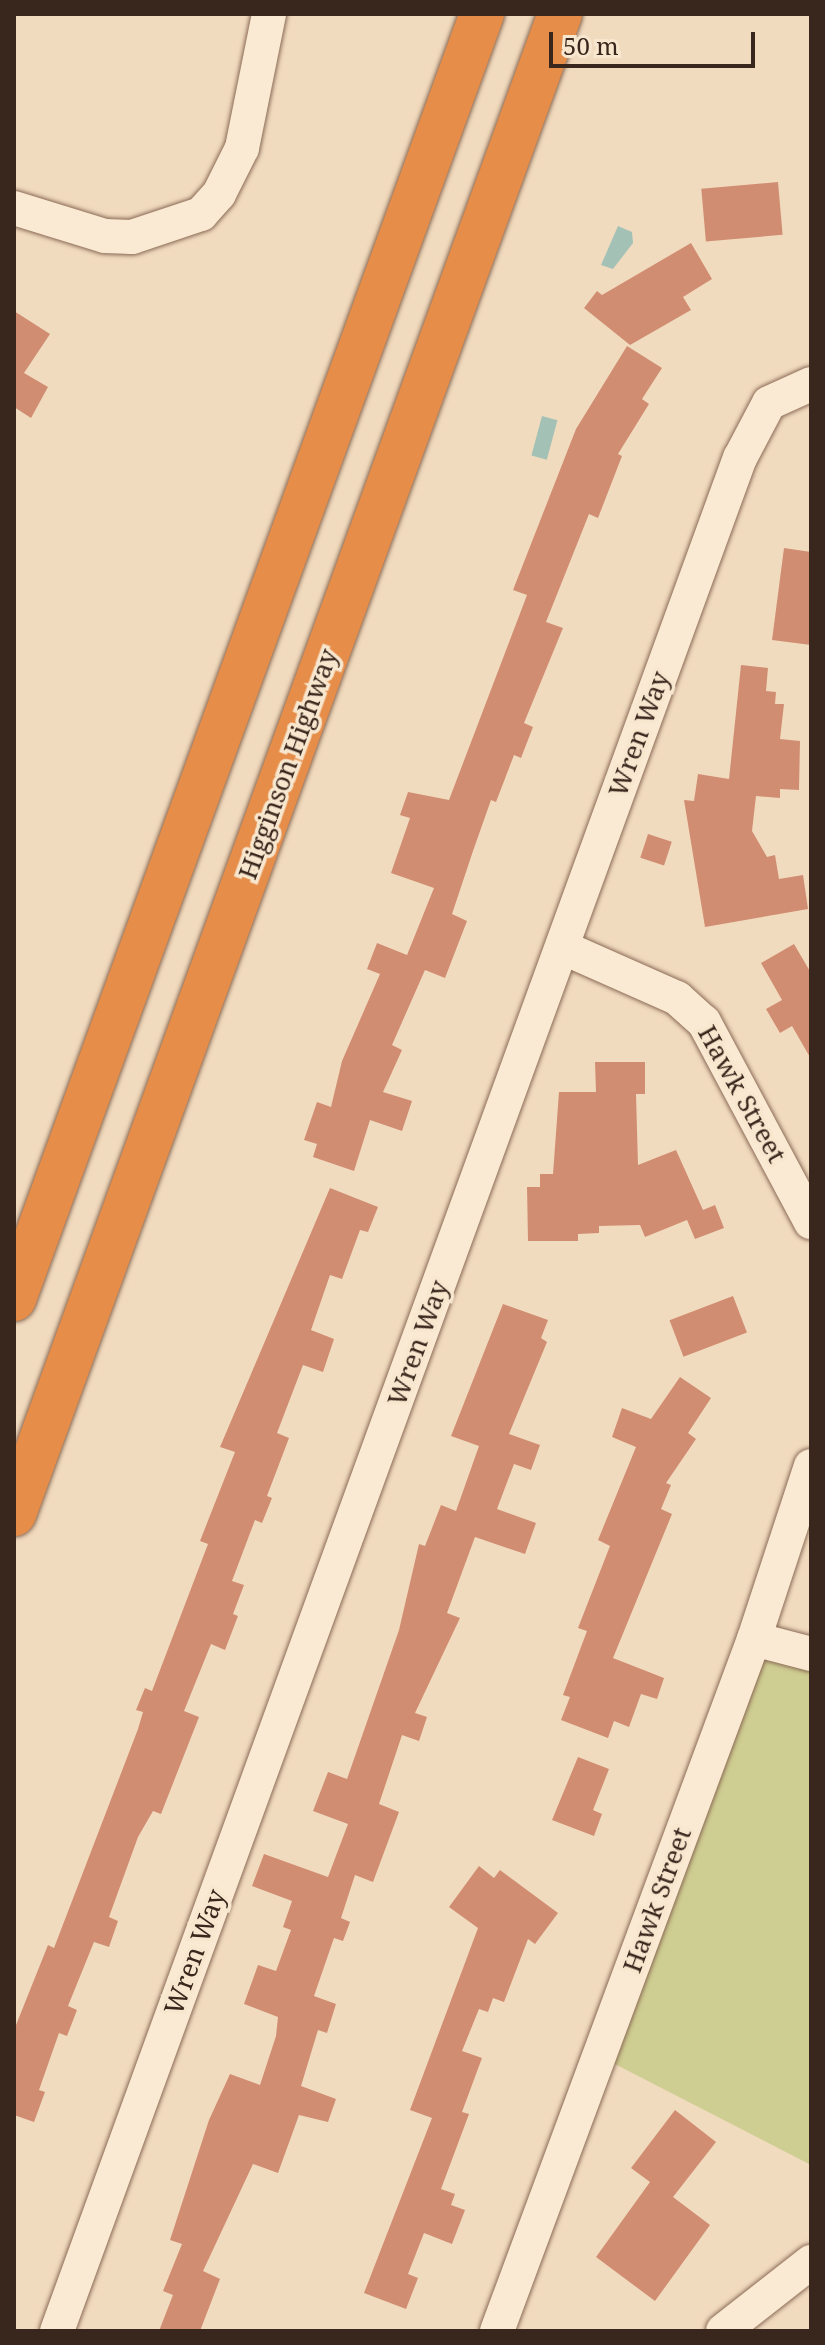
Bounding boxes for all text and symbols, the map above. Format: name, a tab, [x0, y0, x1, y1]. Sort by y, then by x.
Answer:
scale bar	[553, 16, 759, 66]
text: 50 m	[563, 29, 619, 62]
street label: Higginson Highway	[232, 645, 344, 883]
street label: Wren Way	[602, 667, 676, 801]
street label: Hawk Street	[691, 1020, 793, 1168]
street label: Wren Way	[381, 1276, 455, 1410]
street label: Hawk Street	[616, 1823, 698, 1977]
street label: Wren Way	[158, 1885, 232, 2019]

